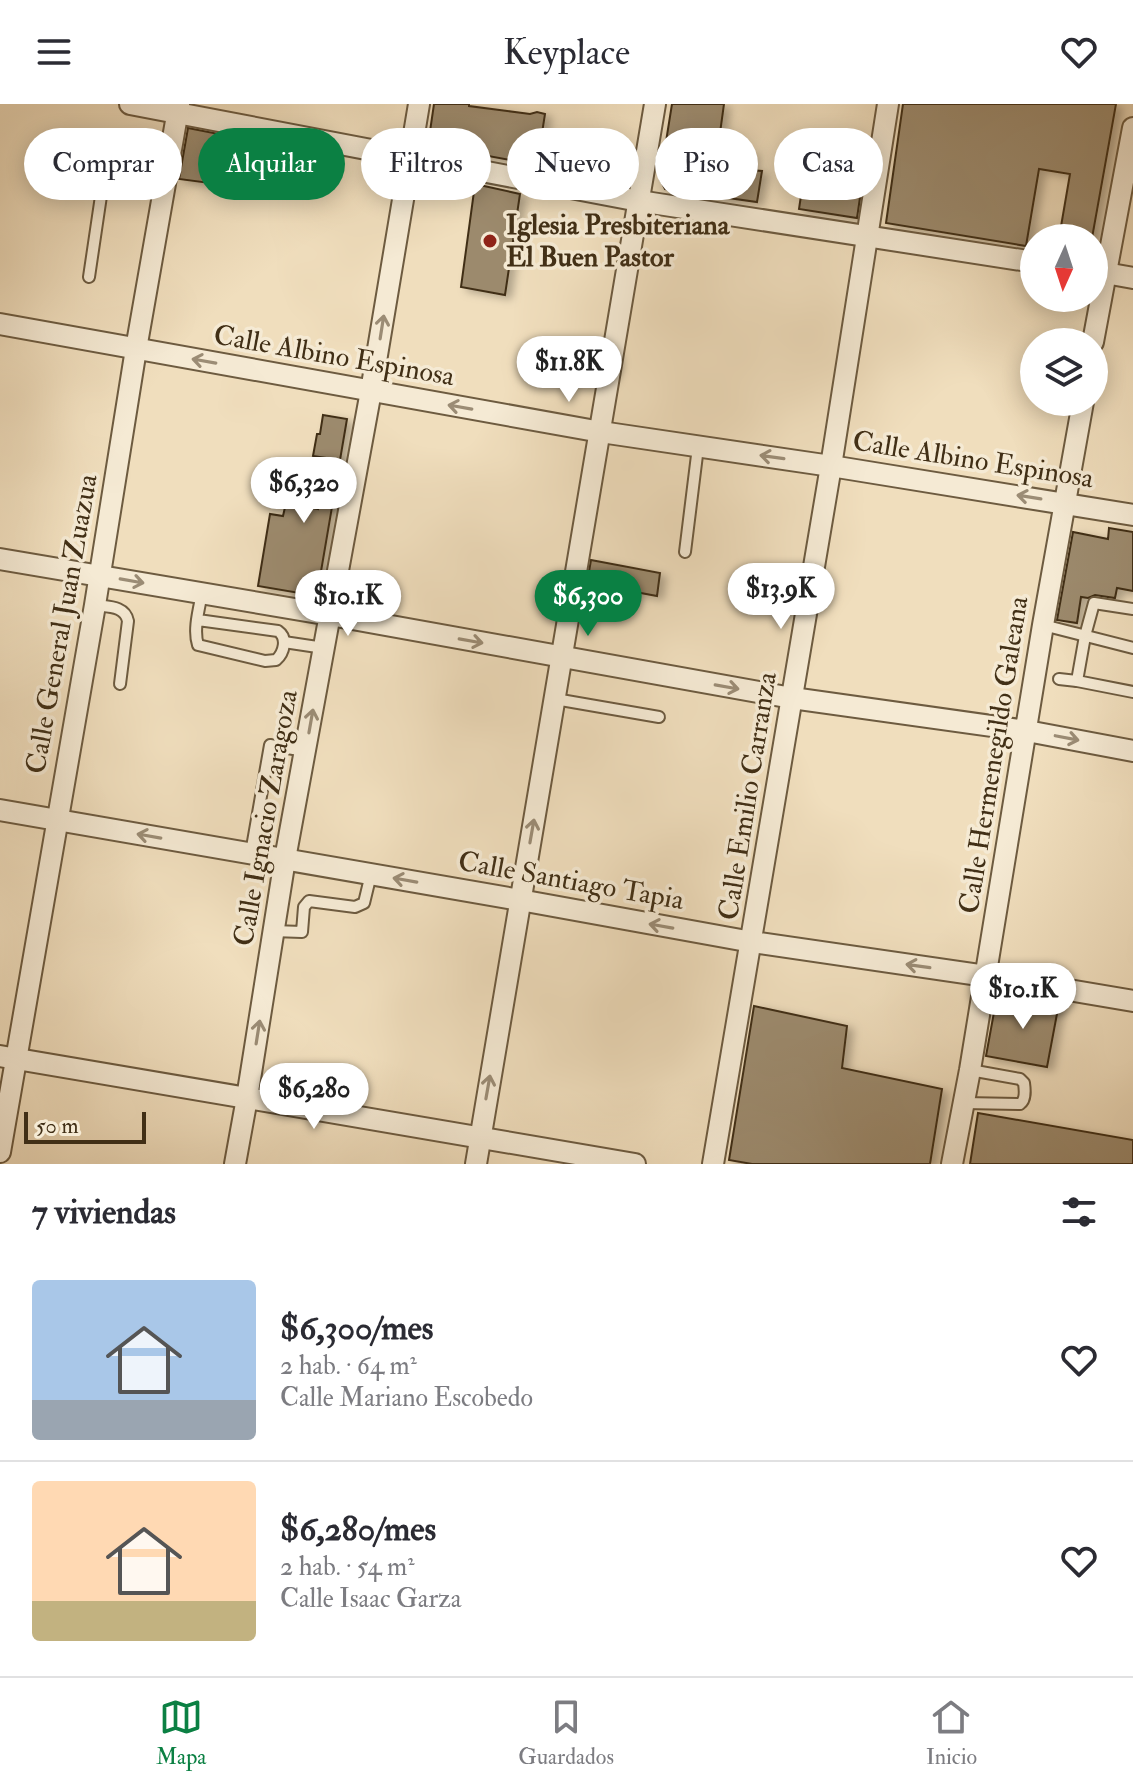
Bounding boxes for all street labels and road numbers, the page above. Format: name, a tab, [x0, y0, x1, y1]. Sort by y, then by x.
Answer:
street label: Calle Albino Espinosa	[211, 318, 457, 394]
street label: Calle Albino Espinosa	[850, 424, 1097, 496]
street label: Calle General Juan Zuazua	[18, 471, 106, 777]
street label: Calle Hermenegildo Galeana	[952, 593, 1036, 916]
street label: Calle Emilio Carranza	[711, 669, 785, 923]
street label: Calle Ignacio Zaragoza	[226, 687, 306, 949]
street label: Calle Santiago Tapia	[455, 844, 687, 918]

